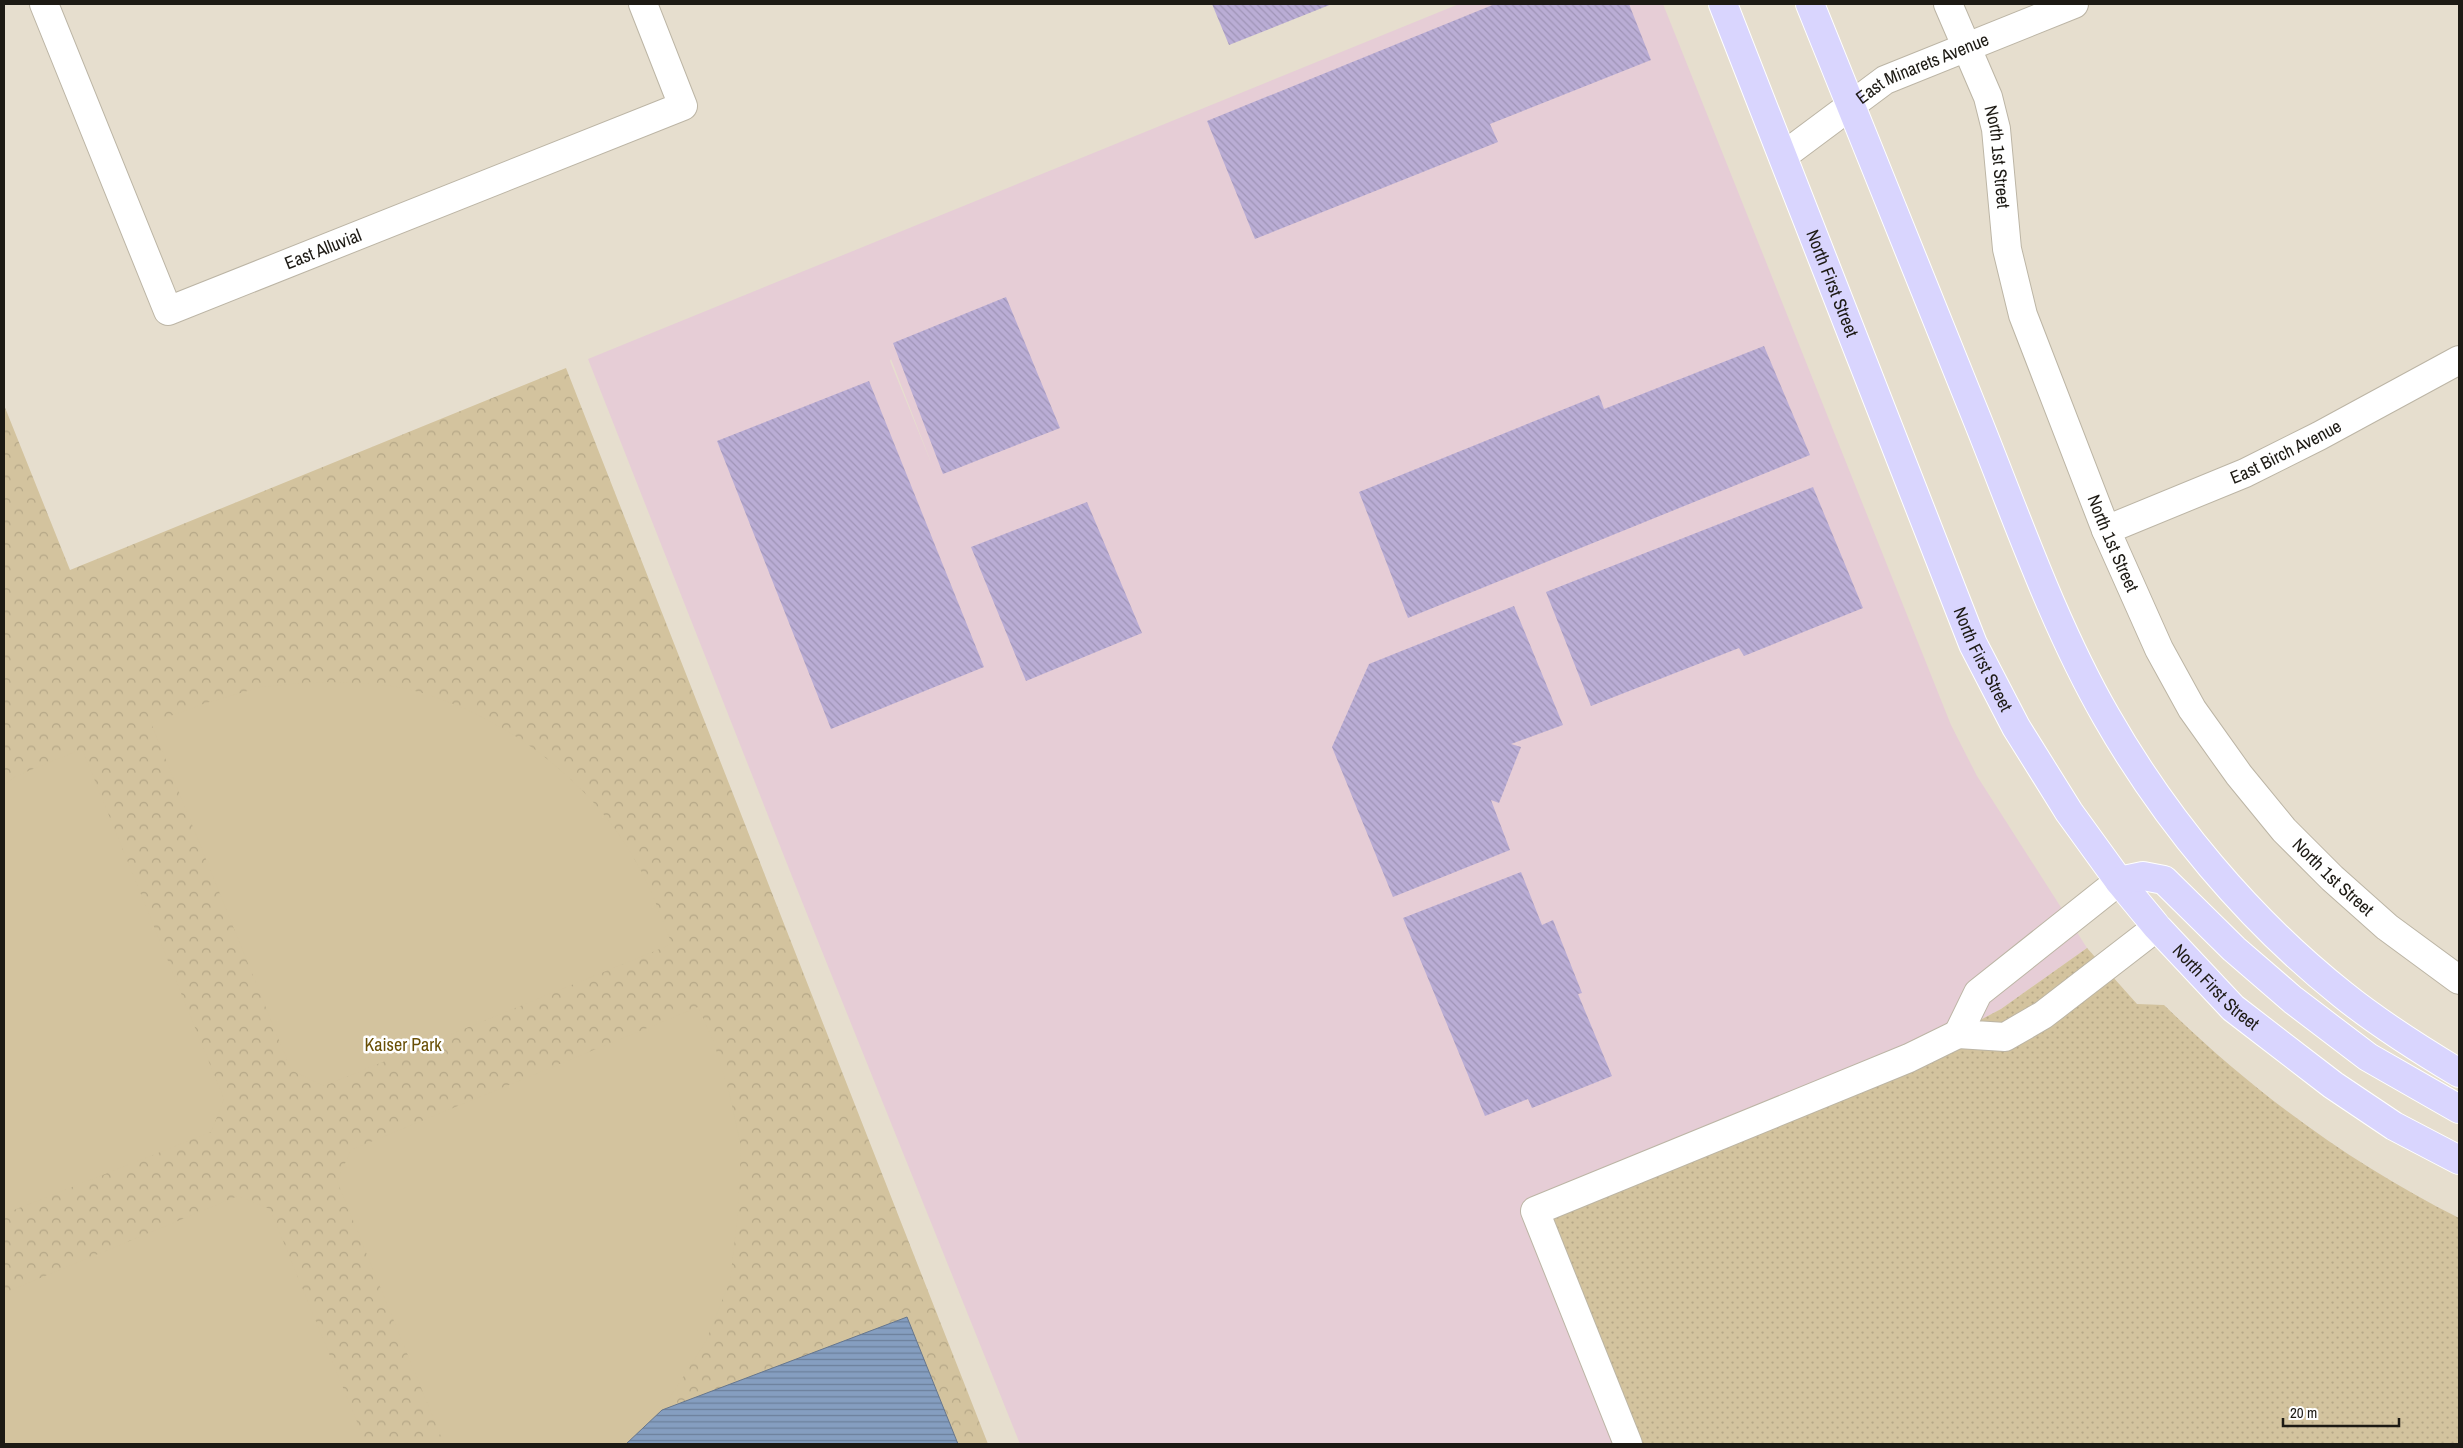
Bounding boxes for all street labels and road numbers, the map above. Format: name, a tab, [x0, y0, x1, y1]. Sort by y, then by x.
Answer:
street label: East Minarets Avenue	[1850, 27, 1992, 110]
street label: North 1st Street	[1979, 103, 2016, 209]
street label: East Alluvial	[281, 222, 365, 275]
street label: North First Street	[1800, 226, 1865, 341]
street label: East Birch Avenue	[2226, 413, 2346, 490]
street label: North 1st Street	[2082, 491, 2145, 596]
street label: North First Street	[1948, 603, 2019, 716]
street label: North 1st Street	[2287, 832, 2379, 922]
street label: North First Street	[2167, 938, 2265, 1036]

